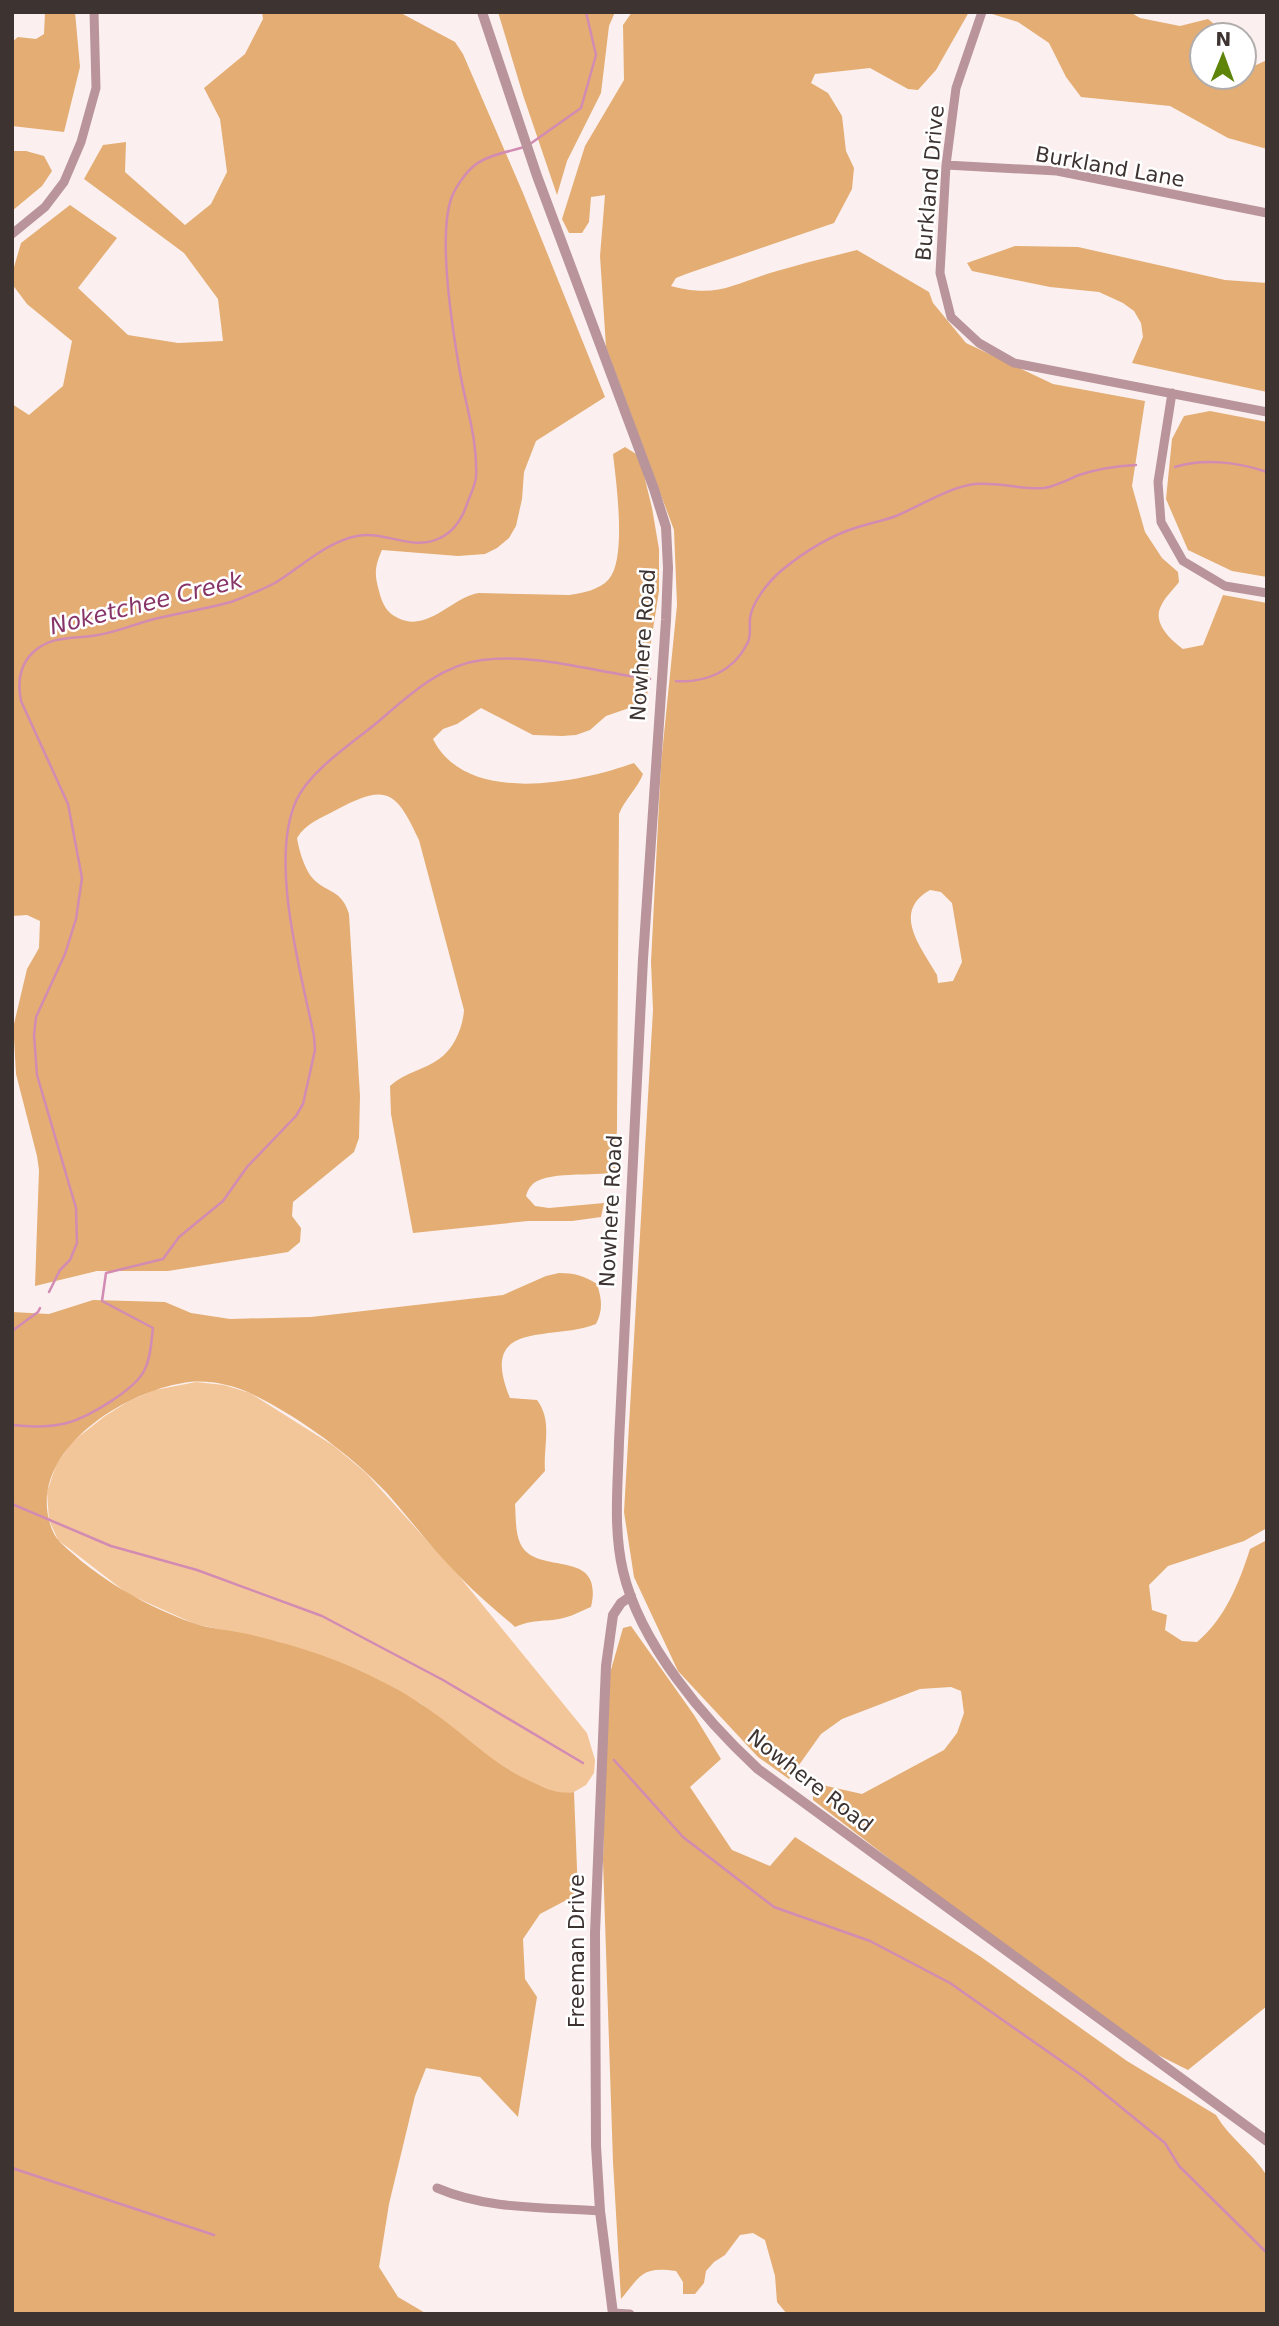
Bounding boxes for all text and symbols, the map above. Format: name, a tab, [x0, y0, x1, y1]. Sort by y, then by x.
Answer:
north arrow	[1188, 21, 1258, 91]
text: N	[1215, 28, 1231, 50]
street label: Burkland Drive	[911, 104, 949, 262]
street label: Burkland Lane	[1033, 142, 1187, 192]
water label: Noketchee Creek	[47, 566, 247, 640]
street label: Nowhere Road	[626, 568, 660, 722]
street label: Nowhere Road	[595, 1134, 627, 1288]
street label: Nowhere Road	[743, 1725, 877, 1837]
street label: Freeman Drive	[565, 1874, 589, 2028]

